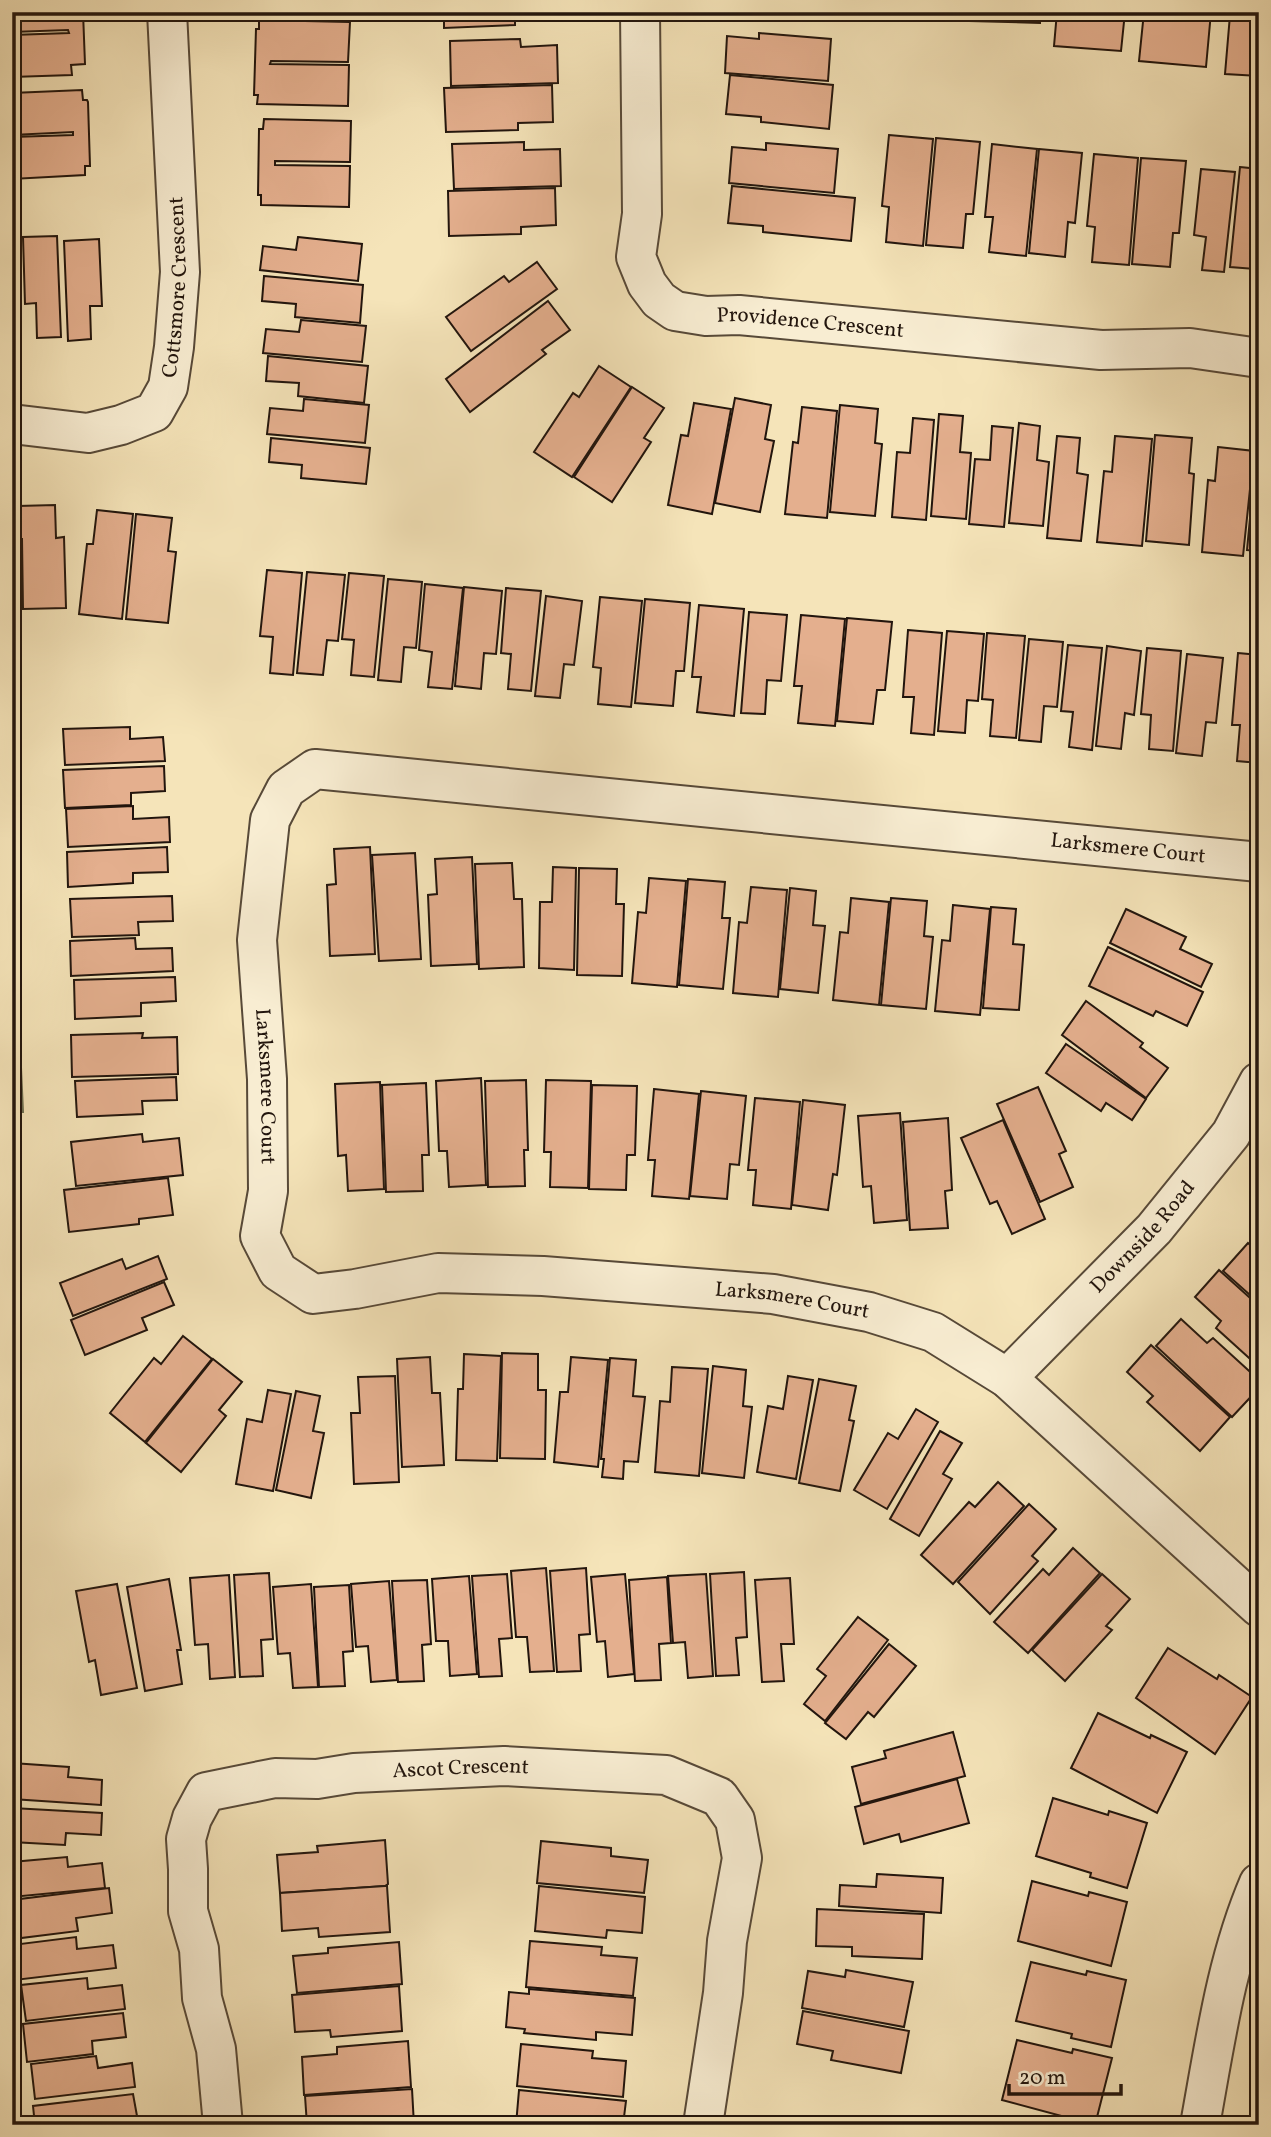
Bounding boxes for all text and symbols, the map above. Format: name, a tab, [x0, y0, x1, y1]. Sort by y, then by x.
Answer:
street label: Cottsmore Crescent	[155, 196, 195, 380]
street label: Providence Crescent	[716, 300, 905, 345]
street label: Larksmere Court	[1049, 826, 1207, 872]
street label: Larksmere Court	[247, 1007, 282, 1164]
street label: Downside Road	[1084, 1174, 1202, 1300]
street label: Larksmere Court	[714, 1275, 872, 1326]
street label: Ascot Crescent	[392, 1751, 530, 1786]
scale bar	[1009, 2053, 1120, 2097]
text: 20 m	[1019, 2064, 1065, 2093]

